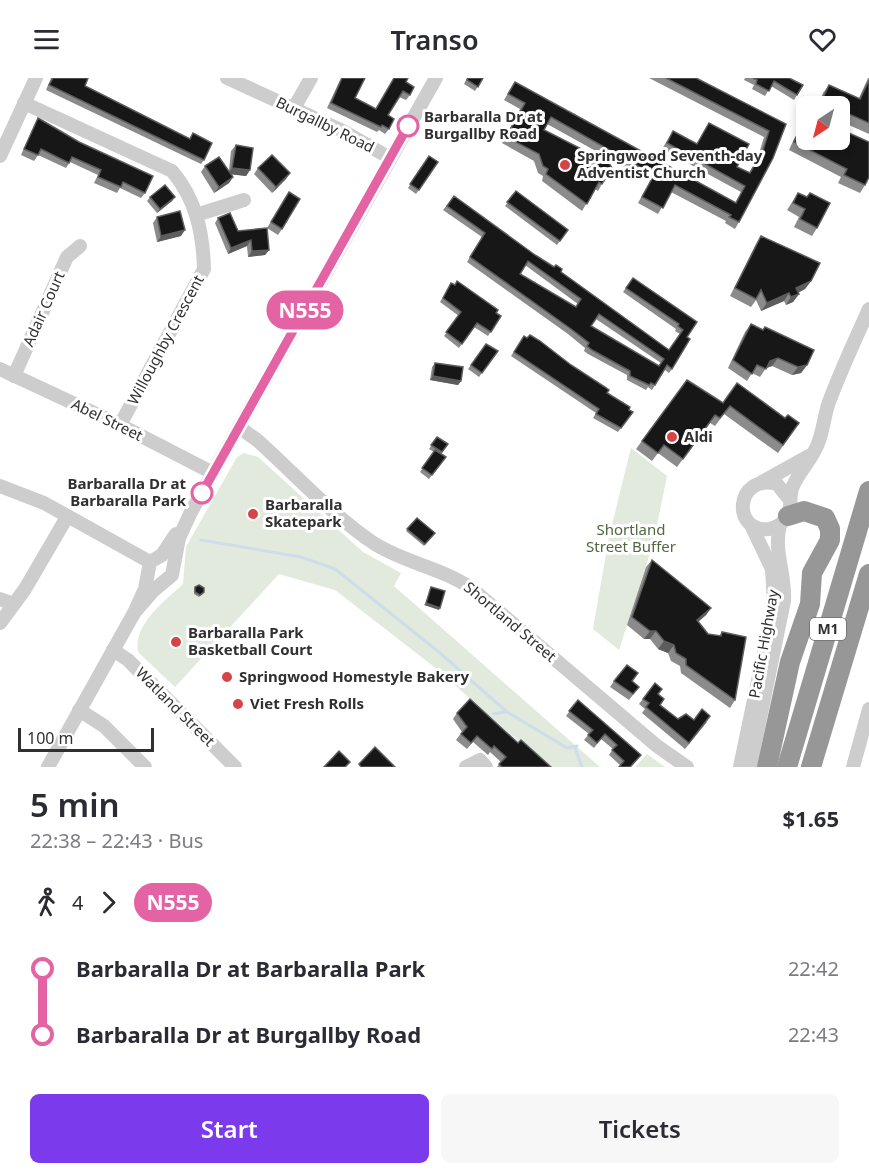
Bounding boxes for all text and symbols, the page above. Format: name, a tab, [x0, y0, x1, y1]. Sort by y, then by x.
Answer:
text: Transo	[390, 21, 479, 58]
icon: menu	[30, 23, 63, 56]
icon: heart	[806, 23, 839, 56]
street label: Burgallby Road	[273, 92, 378, 157]
north arrow	[796, 96, 850, 150]
map controls	[796, 96, 850, 150]
place label: Barbaralla Dr at Burgallby Road	[424, 106, 543, 143]
marker: Barbaralla Dr at Burgallby Road	[397, 115, 419, 137]
place label: Springwood Seventh-day Adventist Church	[577, 145, 763, 182]
marker: Springwood Seventh-day Adventist Church	[558, 158, 572, 172]
street label: Adair Court	[18, 267, 69, 349]
street label: Willoughby Crescent	[122, 271, 208, 408]
line badge: N555	[263, 290, 347, 330]
text: N555	[278, 296, 332, 324]
street label: Abel Street	[68, 393, 147, 445]
place label: Aldi	[684, 426, 713, 446]
marker: Aldi	[665, 430, 679, 444]
place label: Barbaralla Dr at Barbaralla Park	[68, 473, 187, 510]
marker: Barbaralla Dr at Barbaralla Park	[191, 482, 213, 504]
place label: Barbaralla Skatepark	[265, 494, 342, 531]
marker: Barbaralla Skatepark	[246, 507, 260, 521]
park label: Shortland Street Buffer	[586, 519, 676, 556]
street label: Shortland Street	[460, 577, 561, 666]
street label: Pacific Highway	[744, 588, 782, 700]
road number: M1	[810, 618, 846, 640]
place label: Barbaralla Park Basketball Court	[188, 622, 313, 659]
marker: Barbaralla Park Basketball Court	[169, 635, 183, 649]
street label: Watland Street	[132, 662, 220, 751]
place label: Springwood Homestyle Bakery	[239, 666, 469, 686]
marker: Springwood Homestyle Bakery	[220, 670, 234, 684]
place label: Viet Fresh Rolls	[250, 693, 364, 713]
marker: Viet Fresh Rolls	[231, 697, 245, 711]
scale bar	[18, 725, 154, 752]
text: 100 m	[27, 727, 74, 749]
text: 5 min	[30, 782, 120, 827]
text: $1.65	[782, 803, 839, 833]
text: 22:38 – 22:43 · Bus	[30, 827, 203, 854]
icon: walk	[30, 886, 63, 919]
icon: forward	[92, 886, 125, 919]
text: N555	[146, 888, 200, 916]
text: 4	[72, 889, 83, 916]
text: Barbaralla Dr at Barbaralla Park	[76, 953, 425, 983]
text: 22:42	[788, 955, 839, 982]
text: Barbaralla Dr at Burgallby Road	[76, 1019, 421, 1049]
text: 22:43	[788, 1021, 839, 1048]
button: Start	[30, 1094, 429, 1163]
button: Tickets	[441, 1094, 839, 1163]

